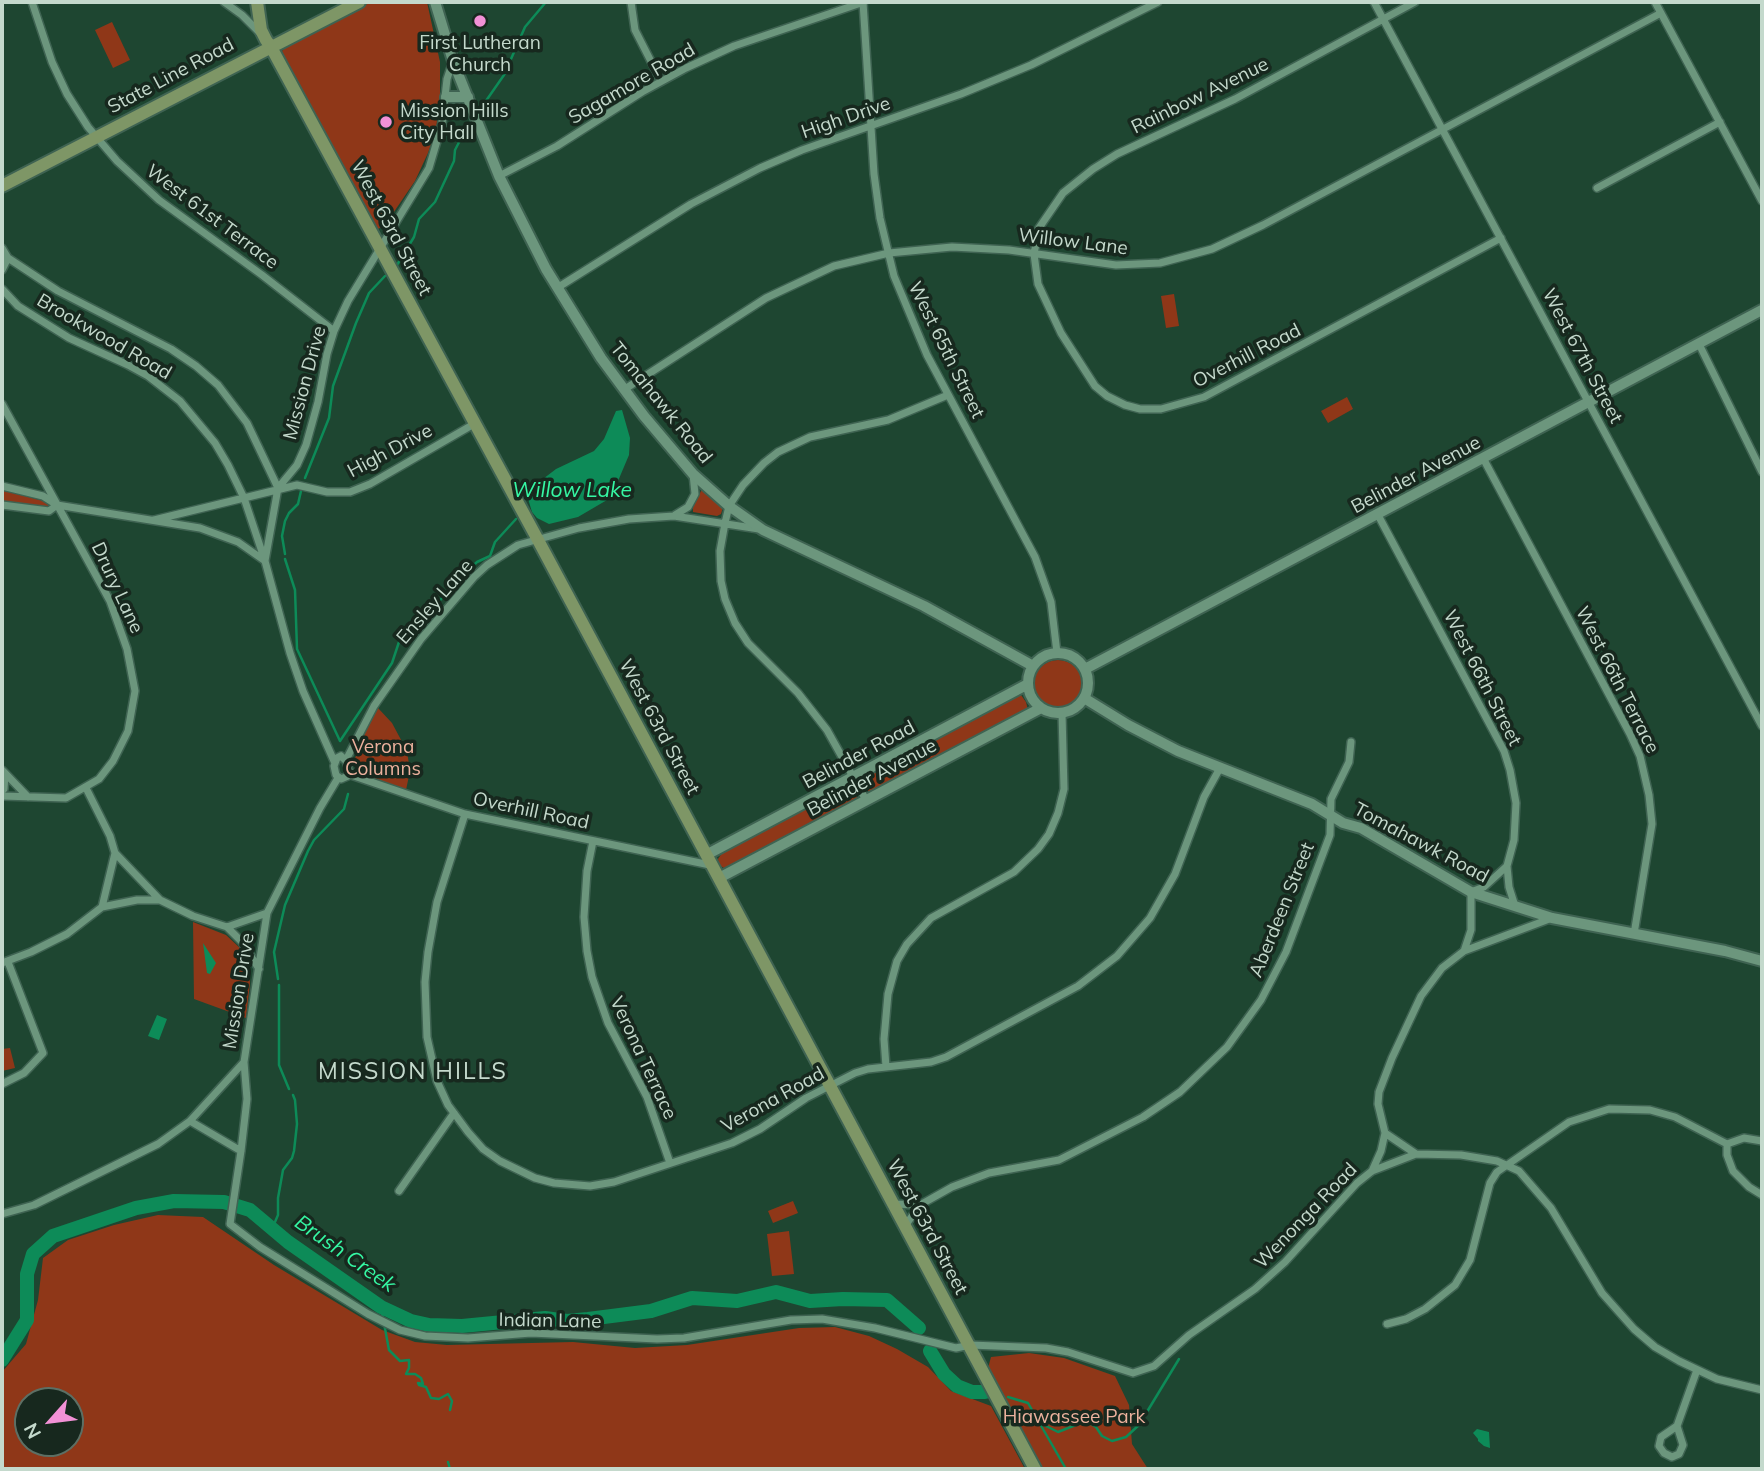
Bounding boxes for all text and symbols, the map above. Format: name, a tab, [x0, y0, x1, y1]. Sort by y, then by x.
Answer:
marker: First Lutheran Church	[472, 13, 488, 29]
place label: First Lutheran Church	[419, 32, 541, 76]
street label: State Line Road	[104, 33, 238, 119]
street label: Sagamore Road	[565, 39, 699, 129]
street label: Rainbow Avenue	[1128, 53, 1272, 139]
street label: High Drive	[799, 92, 893, 144]
place label: Mission Hills City Hall	[400, 100, 509, 144]
marker: Mission Hills City Hall	[378, 114, 394, 130]
street label: West 63rd Street	[346, 157, 436, 299]
street label: West 61st Terrace	[141, 160, 283, 274]
street label: Willow Lane	[1017, 224, 1129, 260]
street label: West 65th Street	[903, 278, 989, 422]
street label: West 67th Street	[1537, 285, 1627, 427]
street label: Brookwood Road	[33, 289, 175, 385]
street label: Overhill Road	[1189, 319, 1305, 393]
street label: Mission Drive	[279, 324, 331, 442]
street label: Tomahawk Road	[605, 338, 717, 468]
street label: High Drive	[344, 419, 436, 483]
street label: Belinder Avenue	[1347, 431, 1485, 519]
water label: Willow Lake	[512, 478, 632, 504]
street label: Drury Lane	[86, 539, 148, 637]
street label: Ensley Lane	[392, 555, 478, 649]
street label: West 66th Terrace	[1570, 603, 1664, 757]
street label: West 66th Street	[1438, 606, 1526, 750]
street label: West 63rd Street	[614, 656, 704, 798]
street label: Belinder Road	[799, 716, 919, 794]
street label: Belinder Avenue	[803, 734, 941, 822]
park label: Verona Columns	[345, 736, 421, 780]
street label: Overhill Road	[471, 788, 591, 834]
street label: Tomahawk Road	[1350, 798, 1492, 888]
street label: Aberdeen Street	[1245, 839, 1319, 981]
street label: Mission Drive	[219, 931, 259, 1051]
street label: Verona Terrace	[605, 993, 681, 1123]
district label: MISSION HILLS	[320, 1058, 506, 1086]
street label: Verona Road	[718, 1062, 828, 1138]
street label: West 63rd Street	[882, 1156, 972, 1298]
street label: Wenonga Road	[1250, 1158, 1362, 1274]
water label: Brush Creek	[290, 1210, 400, 1298]
street label: Indian Lane	[498, 1309, 602, 1333]
north arrow	[14, 1387, 84, 1457]
park label: Hiawassee Park	[1003, 1406, 1145, 1428]
text: N	[18, 1419, 46, 1443]

